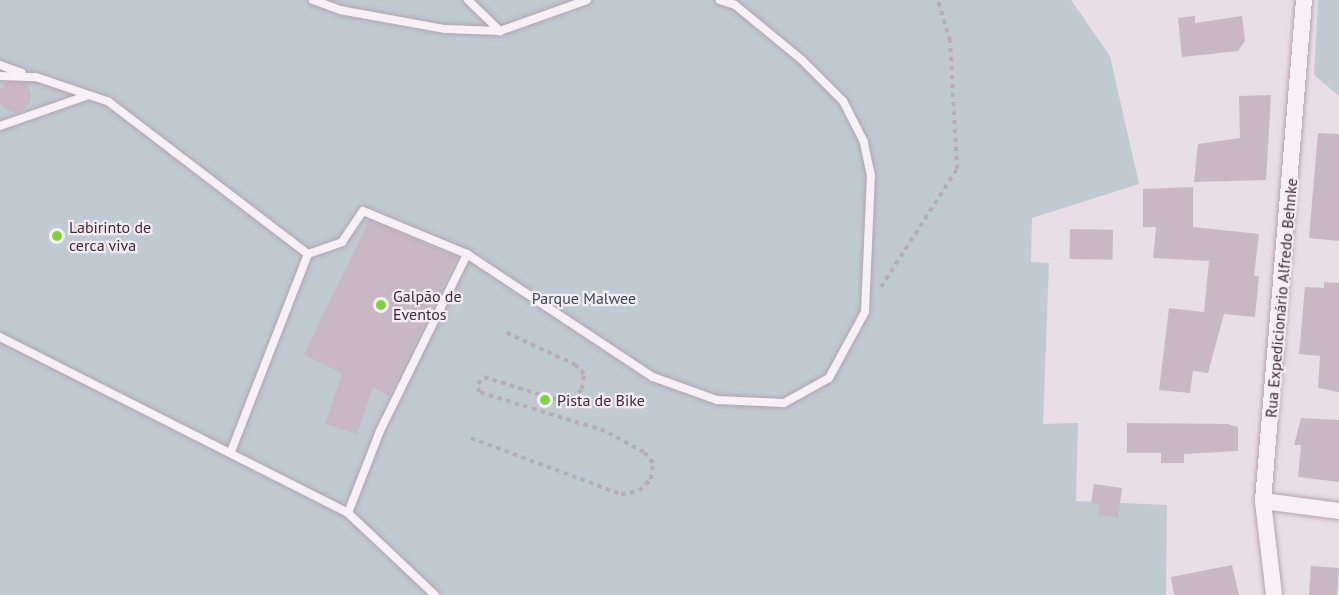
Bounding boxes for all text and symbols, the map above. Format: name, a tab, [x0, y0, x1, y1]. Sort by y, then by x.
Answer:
street label: Rua Expedicionário Alfredo Behnke	[1261, 177, 1301, 419]
place label: Labirinto de cerca viva	[69, 217, 151, 255]
marker: Labirinto de cerca viva	[50, 229, 64, 243]
place label: Galpão de Eventos	[393, 286, 462, 324]
park label: Parque Malwee	[532, 288, 636, 308]
marker: Galpão de Eventos	[374, 298, 388, 312]
place label: Pista de Bike	[557, 390, 645, 410]
marker: Pista de Bike	[538, 393, 552, 407]

